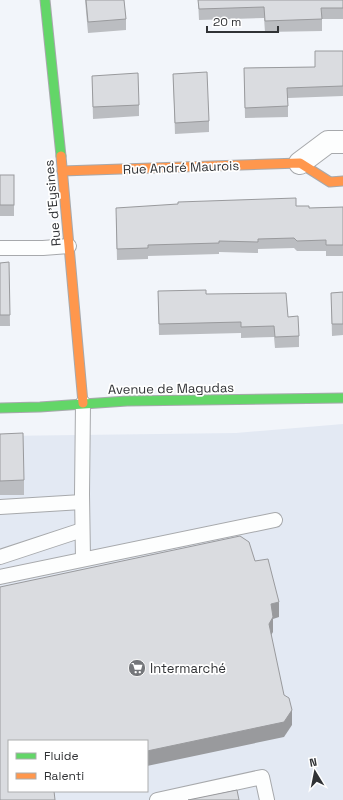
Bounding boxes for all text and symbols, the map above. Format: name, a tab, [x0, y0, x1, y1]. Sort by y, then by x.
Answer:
scale bar	[207, 8, 278, 34]
text: 20 m	[213, 14, 241, 30]
street label: Rue André Maurois	[122, 157, 240, 178]
street label: Rue d'Eysines	[40, 159, 65, 247]
street label: Avenue de Magudas	[108, 379, 234, 398]
supermarket icon: Intermarché	[127, 658, 147, 678]
place label: Intermarché	[150, 660, 226, 677]
legend	[8, 740, 148, 792]
text: Fluide	[44, 748, 79, 764]
north arrow	[295, 752, 335, 792]
text: N	[308, 755, 318, 770]
text: Ralenti	[44, 768, 84, 784]

